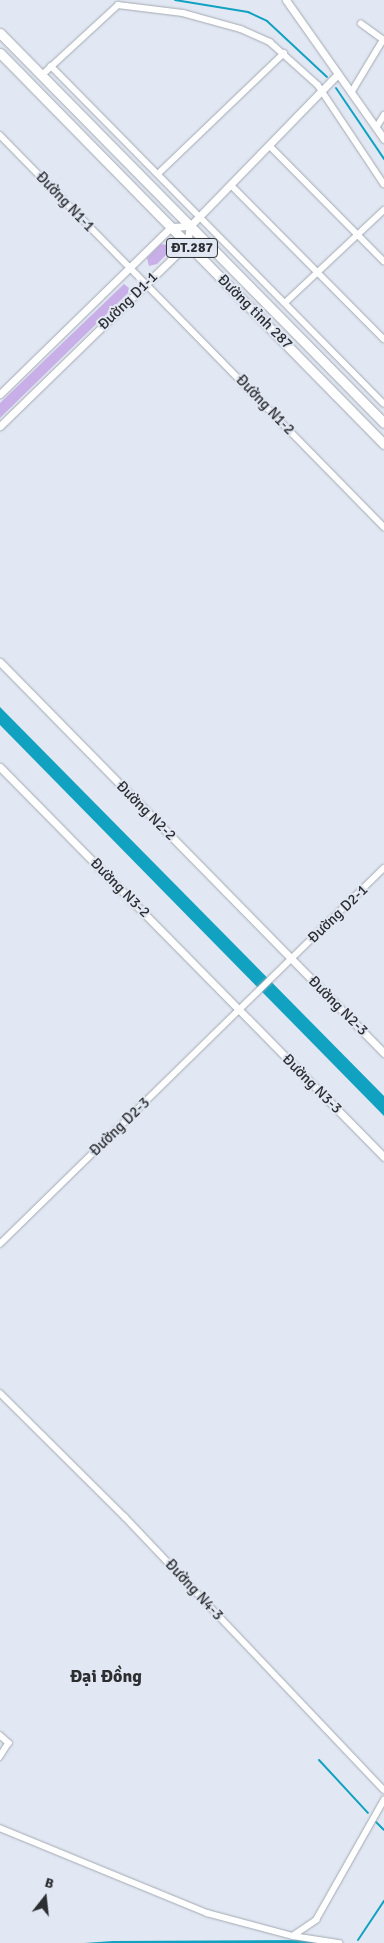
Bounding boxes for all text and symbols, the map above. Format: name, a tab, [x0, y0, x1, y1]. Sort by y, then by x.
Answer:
street label: Đường N1-1	[32, 168, 98, 236]
road number: ĐT.287	[166, 237, 218, 260]
street label: Đường D1-1	[94, 268, 162, 334]
street label: Đường tỉnh 287	[214, 271, 296, 353]
street label: Đường N1-2	[232, 371, 298, 439]
street label: Đường N2-2	[112, 777, 180, 845]
street label: Đường N3-2	[86, 854, 154, 922]
street label: Đường D2-1	[304, 881, 372, 947]
street label: Đường N2-3	[304, 972, 372, 1040]
street label: Đường N3-3	[278, 1050, 346, 1118]
street label: Đường D2-3	[86, 1094, 154, 1160]
street label: Đường N4-3	[161, 1556, 227, 1624]
district label: Đại Đồng	[70, 1665, 142, 1687]
north arrow	[20, 1873, 70, 1923]
text: B	[43, 1874, 56, 1892]

